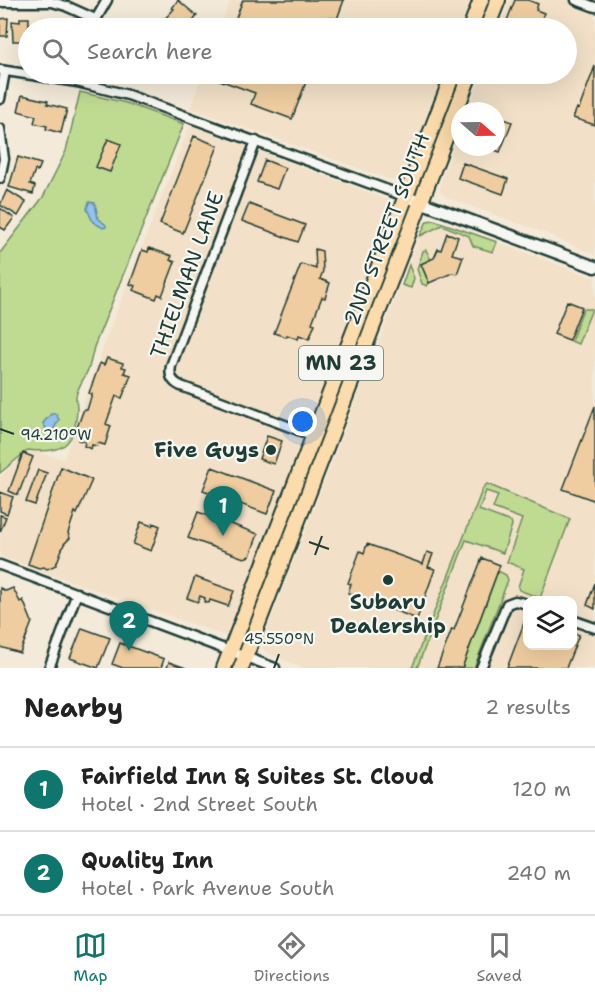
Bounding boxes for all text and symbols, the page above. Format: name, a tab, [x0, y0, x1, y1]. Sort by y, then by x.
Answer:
search box	[18, 18, 577, 84]
icon: search	[39, 35, 72, 68]
text: Search here	[87, 37, 213, 66]
north arrow	[451, 102, 505, 156]
street label: 2ND STREET SOUTH	[337, 129, 437, 329]
street label: THIELMAN LANE	[144, 187, 230, 363]
road number: MN 23	[299, 346, 383, 380]
your location	[288, 407, 317, 436]
text: 94.210°W	[20, 425, 92, 445]
place label: Five Guys	[154, 436, 259, 464]
marker: Five Guys	[264, 443, 278, 457]
pin: 1	[204, 486, 242, 536]
marker: Subaru Dealership	[381, 573, 395, 587]
place label: Subaru Dealership	[330, 588, 446, 640]
map controls	[523, 596, 577, 650]
button: layers	[523, 596, 577, 650]
pin: 2	[110, 602, 148, 651]
text: 45.550°N	[244, 629, 314, 649]
text: Nearby	[24, 690, 123, 725]
text: 2 results	[485, 694, 571, 720]
text: Fairfield Inn & Suites St. Cloud	[81, 762, 434, 791]
text: 1	[39, 776, 48, 802]
text: 120 m	[512, 776, 571, 802]
text: Hotel · 2nd Street South	[81, 791, 318, 817]
text: Quality Inn	[81, 846, 213, 875]
text: 2	[37, 860, 51, 886]
text: 240 m	[506, 860, 571, 886]
text: Hotel · Park Avenue South	[81, 875, 335, 901]
tab: Map	[73, 929, 107, 986]
tab: Directions	[254, 929, 330, 986]
tab: Saved	[476, 929, 522, 986]

